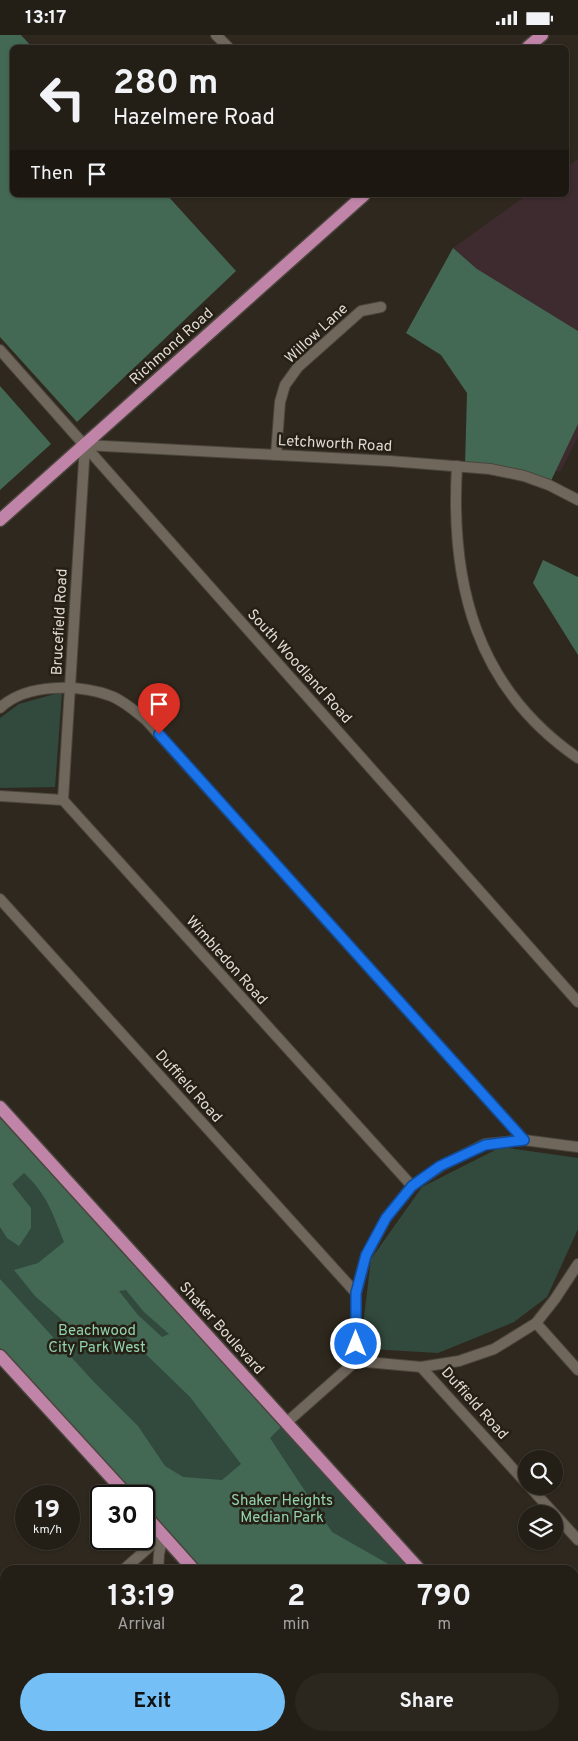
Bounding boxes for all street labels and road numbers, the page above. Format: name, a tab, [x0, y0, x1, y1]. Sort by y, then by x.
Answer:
street label: Willow Lane	[281, 300, 353, 368]
street label: Richmond Road	[126, 304, 218, 390]
street label: Letchworth Road	[277, 432, 393, 457]
street label: Brucefield Road	[48, 568, 73, 676]
street label: South Woodland Road	[242, 606, 355, 728]
street label: Wimbledon Road	[181, 913, 271, 1009]
street label: Duffield Road	[150, 1047, 225, 1127]
street label: Shaker Boulevard	[174, 1279, 268, 1379]
street label: Duffield Road	[436, 1364, 511, 1444]

